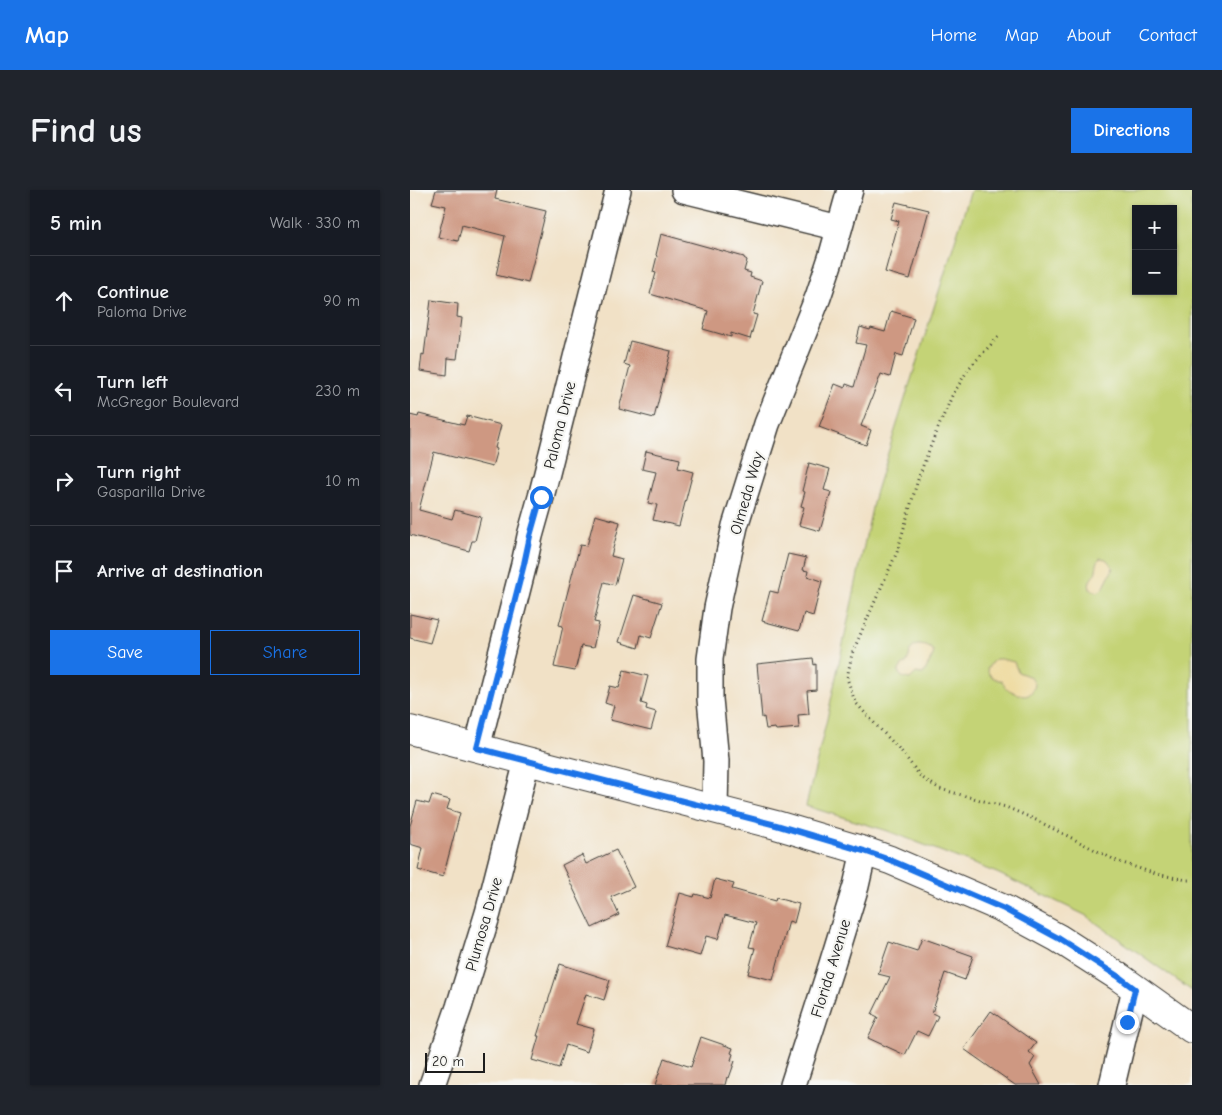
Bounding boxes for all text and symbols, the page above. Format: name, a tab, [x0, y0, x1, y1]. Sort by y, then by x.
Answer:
text: Map	[25, 21, 69, 49]
text: Home	[930, 25, 977, 46]
text: Map	[1005, 25, 1039, 46]
text: About	[1067, 25, 1111, 46]
text: Contact	[1139, 25, 1197, 46]
button: Directions	[1071, 108, 1192, 153]
text: Find us	[30, 110, 142, 151]
map controls	[1132, 205, 1177, 295]
button: +	[1132, 205, 1177, 250]
text: 5 min	[50, 211, 102, 235]
text: Walk · 330 m	[270, 214, 360, 232]
button: −	[1132, 250, 1177, 295]
text: Continue	[97, 281, 169, 303]
icon: ahead	[50, 287, 78, 315]
text: 90 m	[323, 292, 360, 310]
text: Paloma Drive	[97, 303, 187, 321]
text: Turn left	[97, 371, 168, 393]
icon: left	[50, 377, 78, 405]
street label: Paloma Drive	[540, 380, 580, 471]
text: 230 m	[315, 382, 360, 400]
text: McGregor Boulevard	[97, 393, 239, 411]
street label: Olmeda Way	[727, 449, 768, 537]
text: Turn right	[97, 461, 181, 483]
icon: right	[50, 467, 78, 495]
text: 10 m	[325, 472, 360, 490]
text: Gasparilla Drive	[97, 483, 205, 501]
route start	[530, 486, 553, 509]
icon: arrive	[50, 557, 78, 585]
text: Arrive at destination	[97, 560, 263, 582]
button: Save	[50, 630, 200, 675]
button: Share	[210, 630, 360, 675]
street label: Plumosa Drive	[462, 875, 506, 973]
street label: Florida Avenue	[807, 917, 854, 1020]
route end	[1116, 1011, 1139, 1034]
scale bar	[425, 1050, 485, 1073]
text: 20 m	[432, 1053, 464, 1070]

